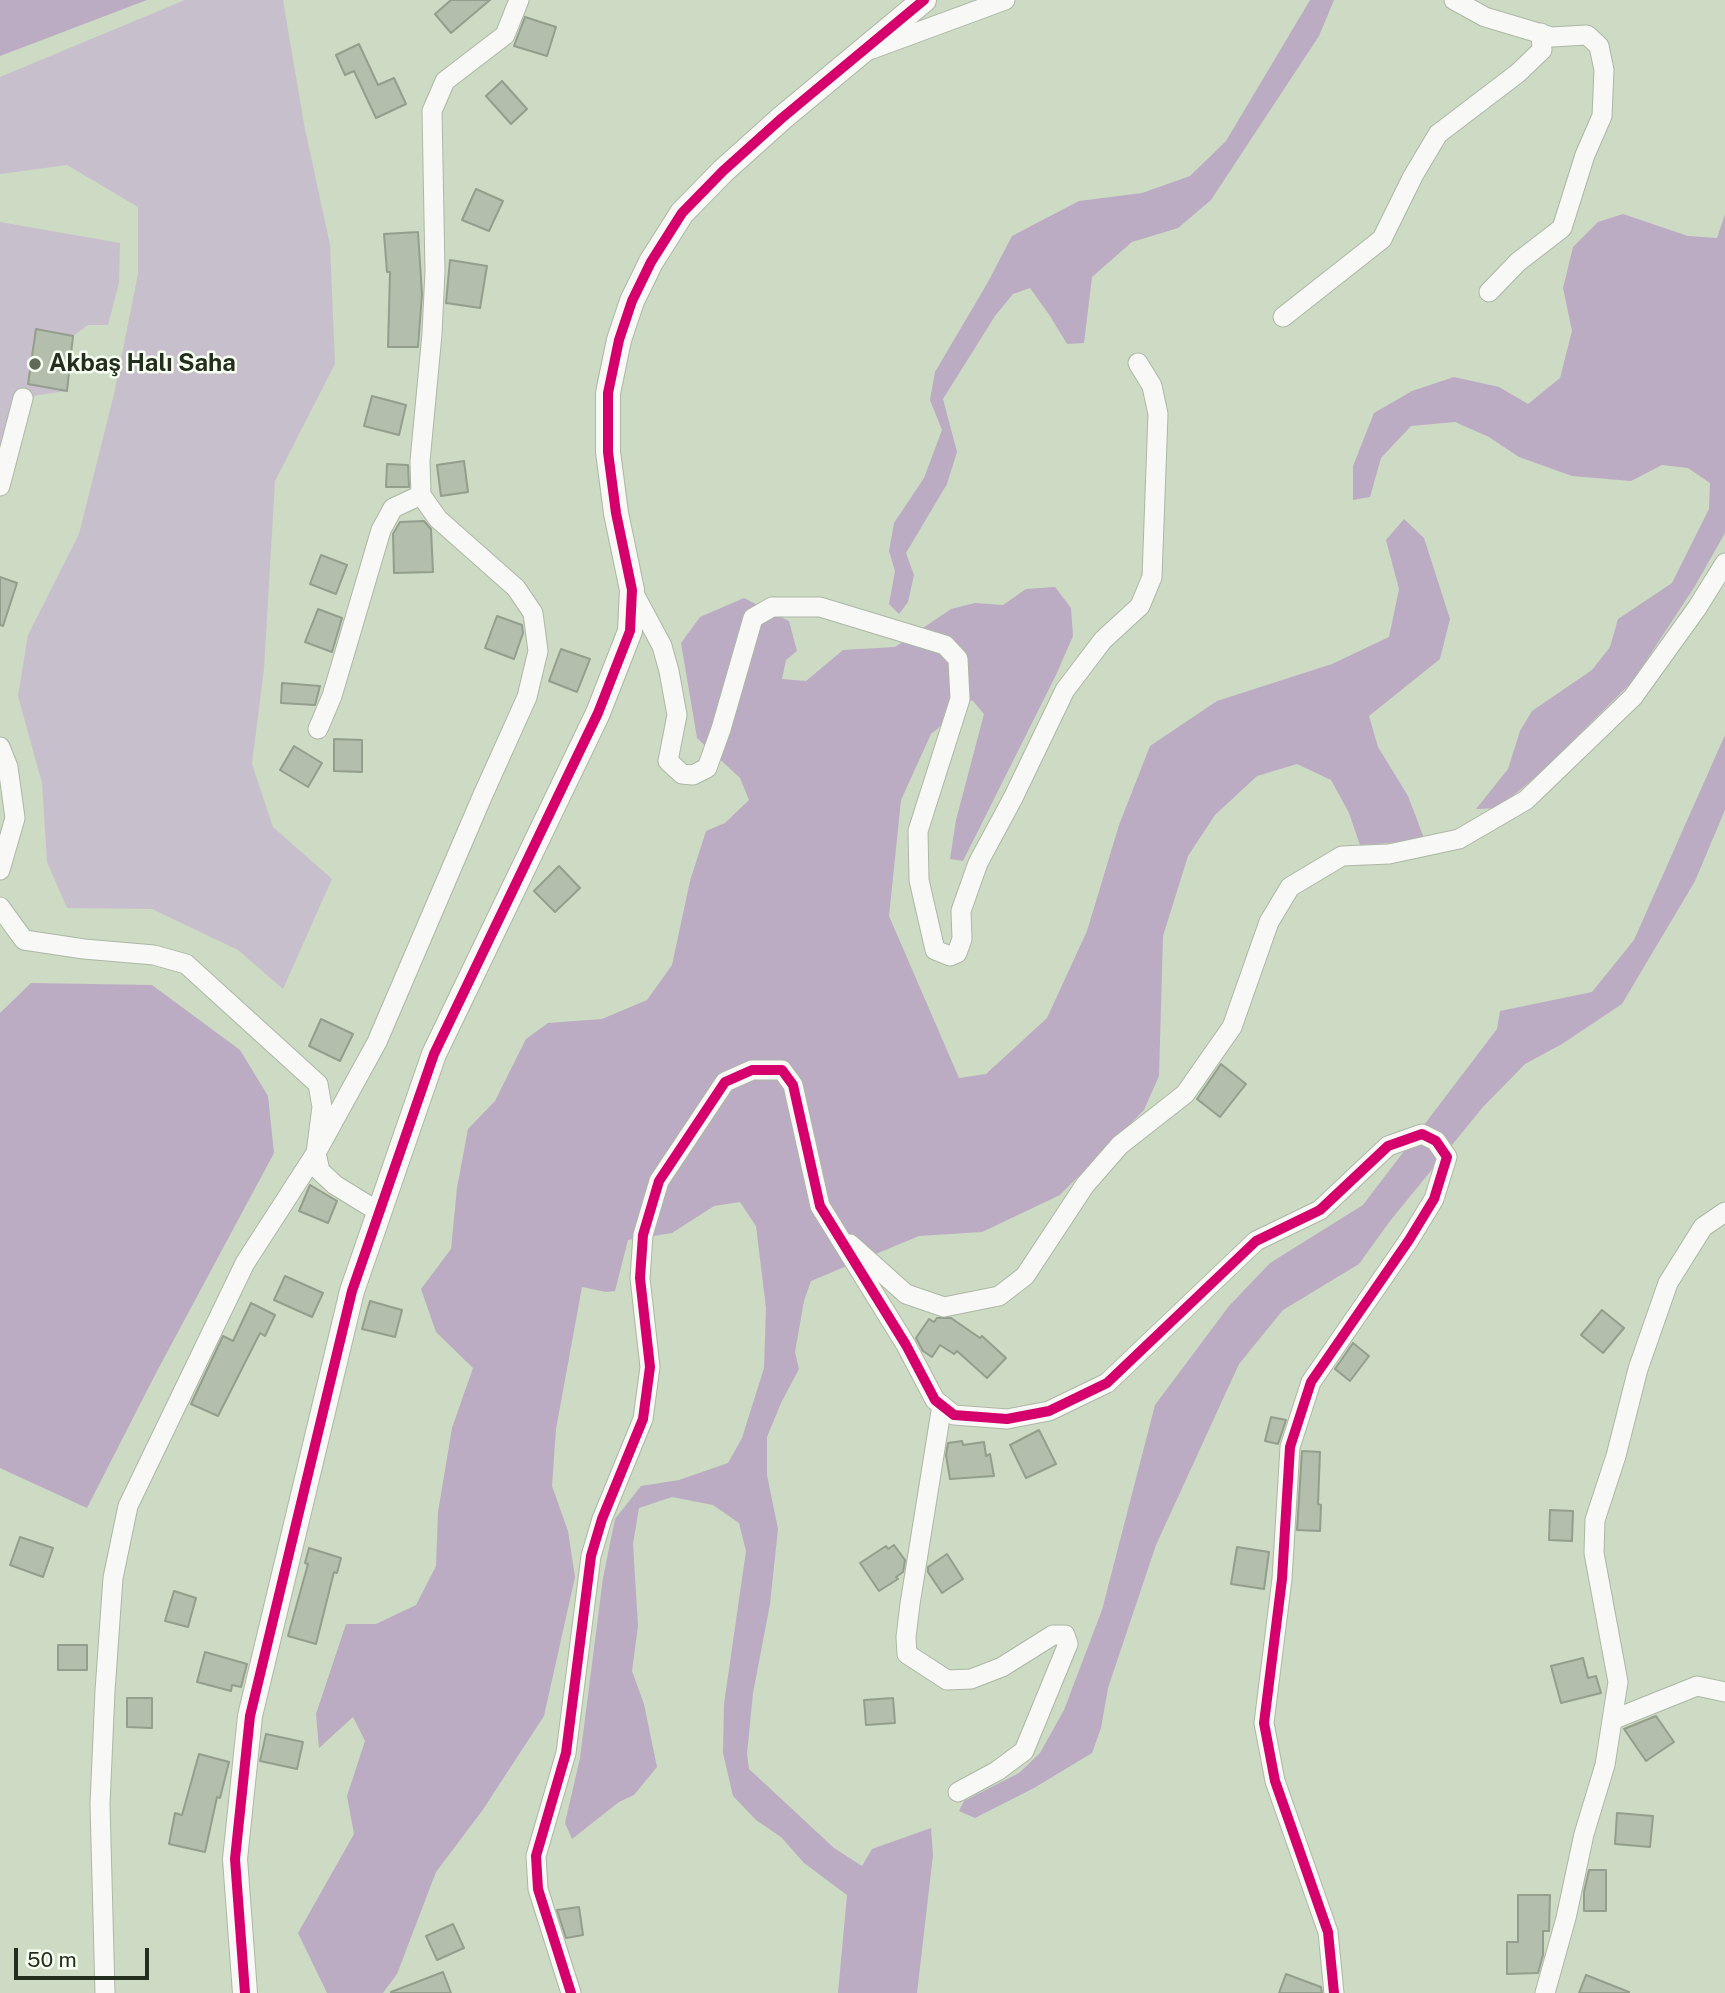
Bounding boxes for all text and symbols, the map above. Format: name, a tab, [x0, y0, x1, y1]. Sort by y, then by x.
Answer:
place label: Akbaş Halı Saha	[49, 350, 236, 378]
marker: Akbaş Halı Saha	[27, 356, 43, 372]
scale bar	[18, 1934, 152, 1978]
text: 50 m	[27, 1947, 77, 1972]

